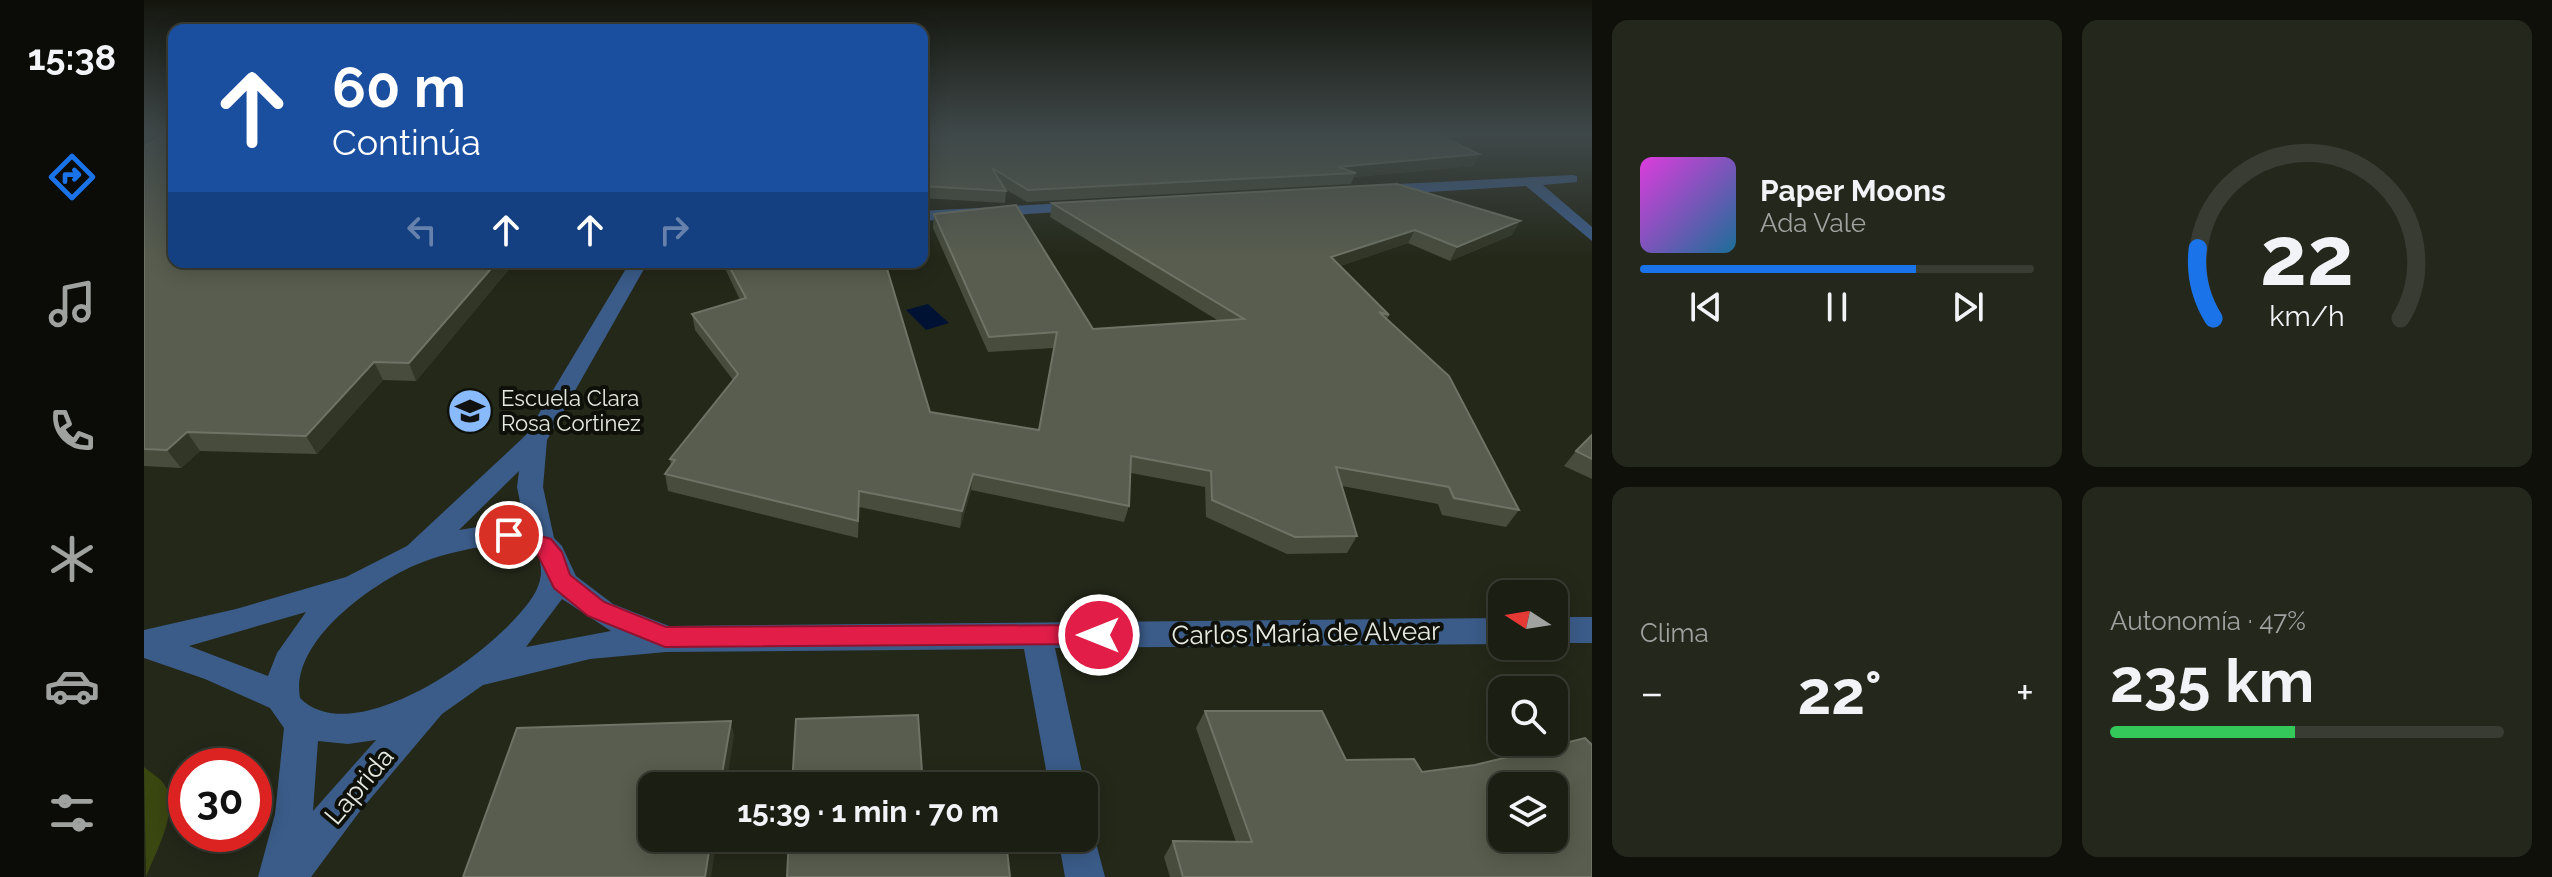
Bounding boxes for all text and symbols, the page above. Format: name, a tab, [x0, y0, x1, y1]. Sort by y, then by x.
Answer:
text: 15:38	[28, 36, 116, 78]
text: 60 m	[332, 54, 466, 120]
icon: ahead	[200, 56, 304, 160]
text: Continúa	[332, 121, 481, 163]
icon: directions	[44, 149, 100, 205]
text: Paper Moons	[1760, 173, 1946, 208]
text: 22	[2260, 207, 2354, 304]
icon: left	[400, 208, 444, 252]
icon: ahead	[484, 208, 528, 252]
icon: ahead	[568, 208, 612, 252]
icon: right	[652, 208, 696, 252]
text: Ada Vale	[1760, 208, 1866, 238]
icon: music	[44, 276, 100, 332]
icon: previous	[1684, 285, 1728, 329]
icon: pause	[1815, 285, 1859, 329]
icon: next	[1946, 285, 1990, 329]
text: km/h	[2269, 299, 2345, 333]
place label: Escuela Clara Rosa Cortinez	[501, 385, 641, 436]
school or university icon: Escuela Clara Rosa Cortinez	[446, 387, 494, 435]
icon: phone	[44, 403, 100, 459]
pin	[475, 501, 543, 569]
icon: arrive	[487, 513, 531, 557]
icon: climate	[44, 531, 100, 587]
north arrow	[1488, 580, 1568, 660]
map controls	[1488, 580, 1568, 852]
position arrow	[1057, 593, 1141, 677]
text: Autonomía · 47%	[2110, 606, 2306, 636]
street label: Carlos María de Alvear	[1171, 616, 1441, 650]
text: Clima	[1640, 618, 1709, 648]
text: 235 km	[2110, 646, 2314, 716]
icon: car	[44, 658, 100, 714]
text: 22°	[1798, 658, 1882, 728]
text: −	[1640, 667, 1664, 718]
text: +	[2016, 667, 2034, 718]
button: search	[1488, 676, 1568, 756]
street label: Laprida	[318, 742, 400, 830]
speed limit sign: 30	[168, 748, 272, 852]
button: layers	[1488, 772, 1568, 852]
icon: filters	[44, 785, 100, 841]
text: 15:39 · 1 min · 70 m	[737, 794, 999, 829]

